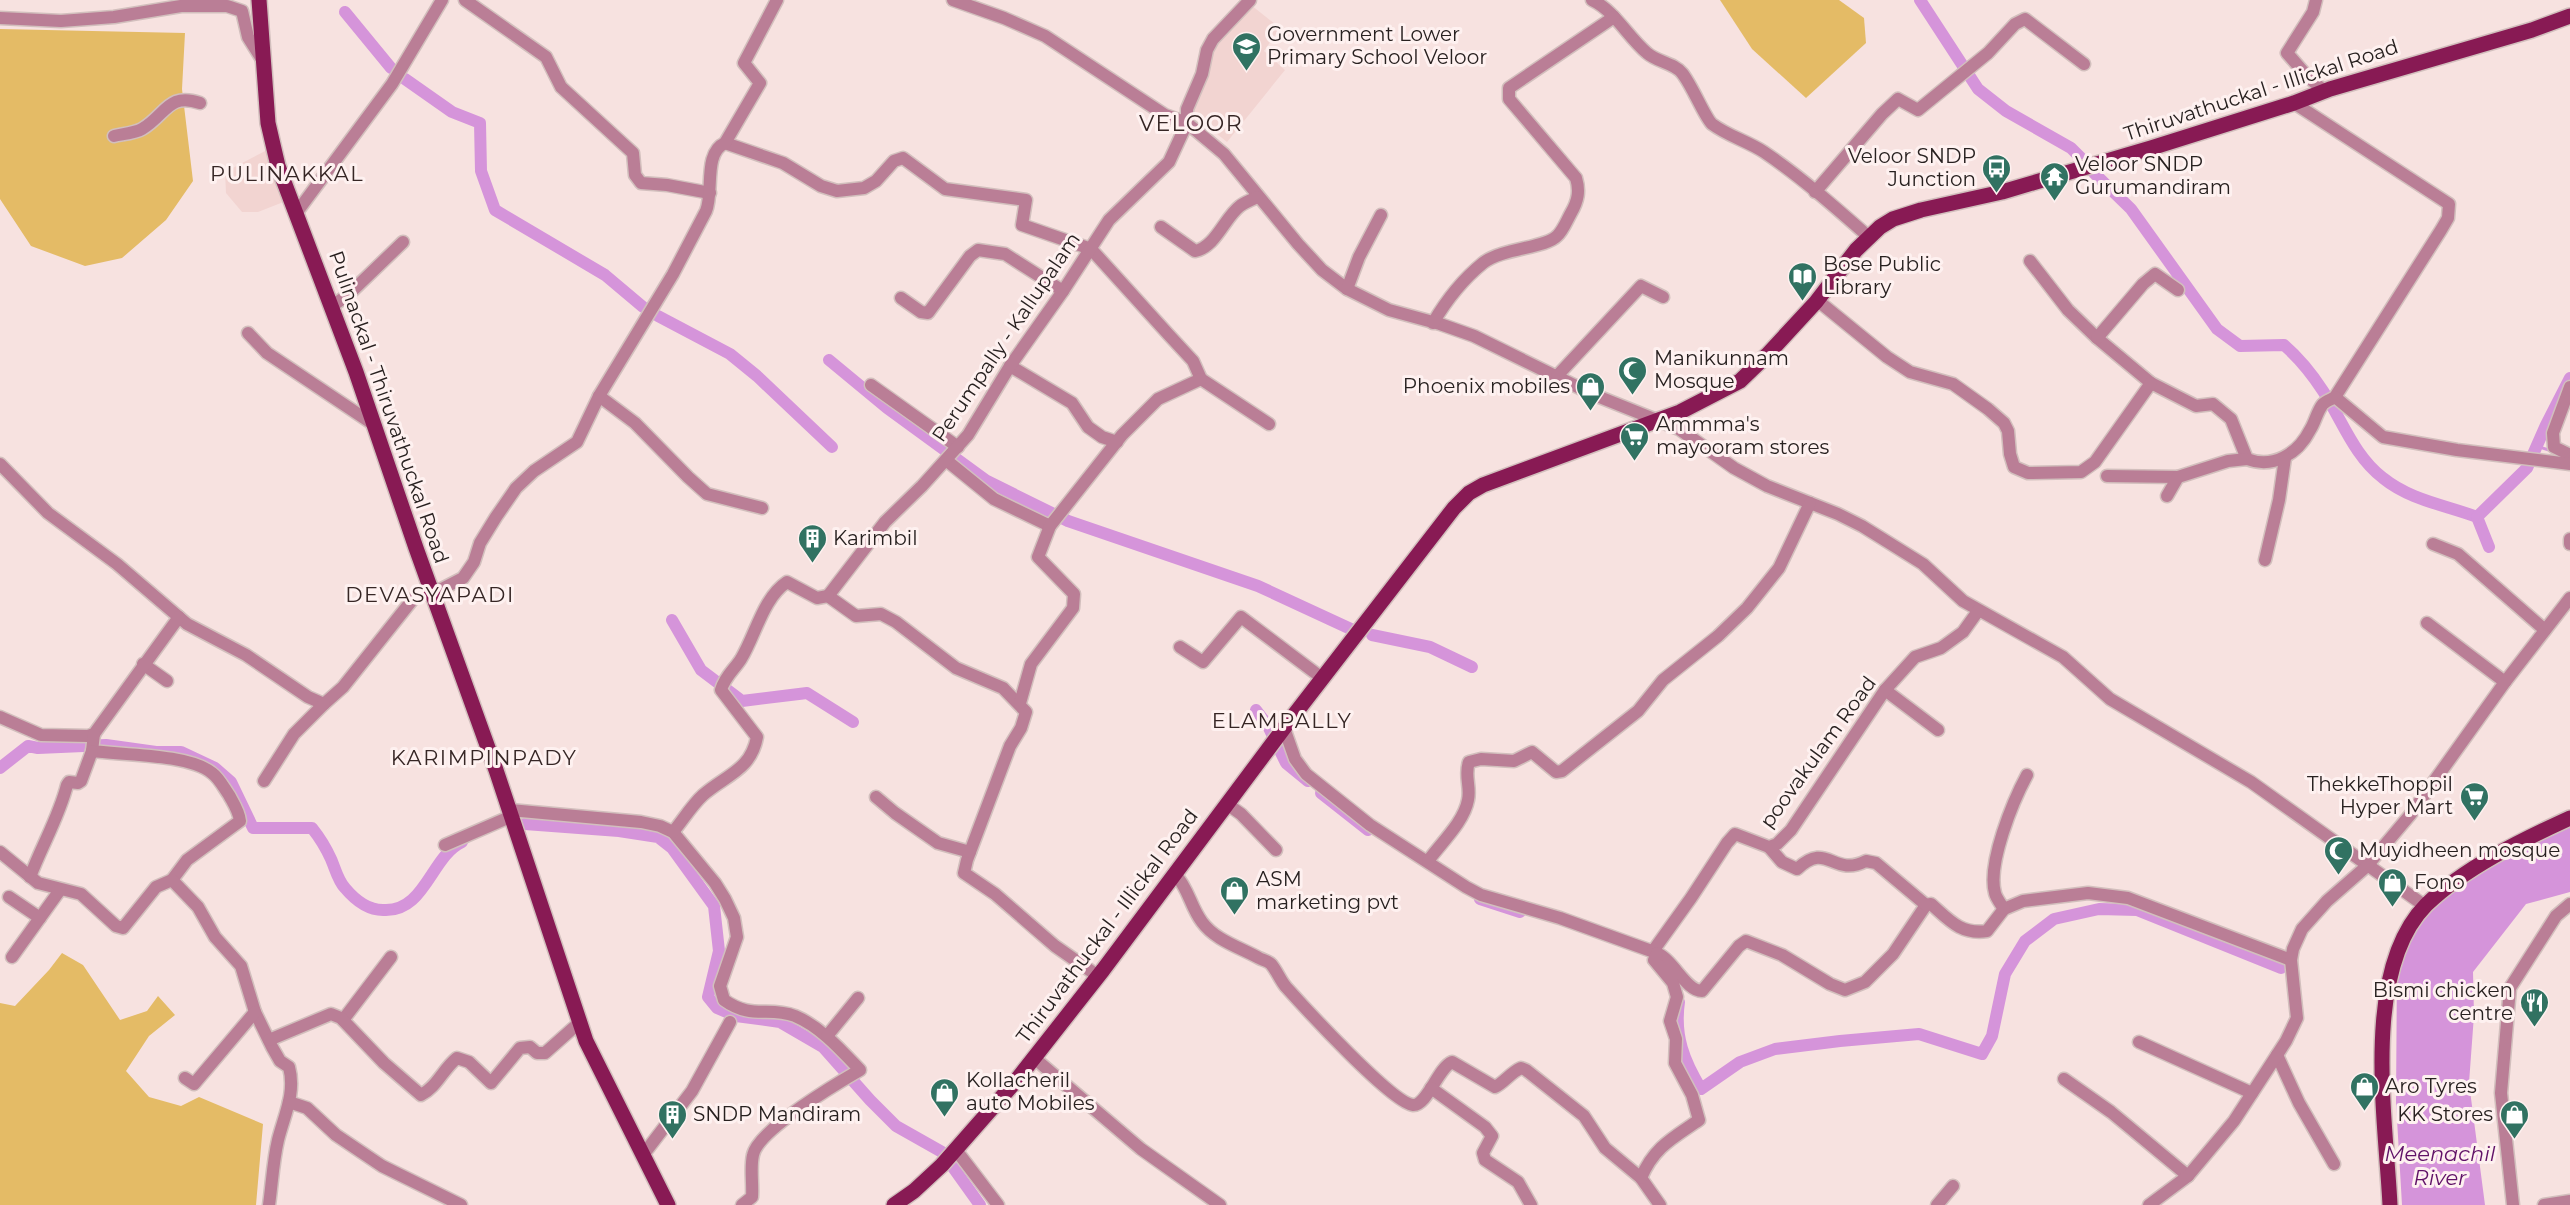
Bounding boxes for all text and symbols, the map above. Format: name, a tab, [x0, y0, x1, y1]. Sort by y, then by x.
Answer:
place label: Government Lower Primary School Veloor	[1267, 22, 1487, 69]
school or university icon: Government Lower Primary School Veloor	[1230, 30, 1262, 72]
street label: Thiruvathuckal - Illickal Road	[2121, 34, 2401, 146]
district label: VELOOR	[1139, 110, 1243, 137]
place label: Veloor SNDP Junction	[1848, 144, 1976, 191]
bus stop icon: Veloor SNDP Junction	[1981, 152, 2013, 194]
place label: Veloor SNDP Gurumandiram	[2075, 152, 2231, 199]
temple icon: Veloor SNDP Gurumandiram	[2038, 160, 2070, 202]
district label: PULINAKKAL	[210, 161, 364, 186]
street label: Perumpally - Kallupalam	[927, 228, 1085, 446]
street label: Pulinackal - Thiruvathuckal Road	[324, 248, 454, 566]
place label: Bose Public Library	[1823, 252, 1941, 299]
library icon: Bose Public Library	[1786, 260, 1818, 302]
place label: Manikunnam Mosque	[1654, 346, 1789, 393]
mosque icon: Manikunnam Mosque	[1617, 354, 1649, 396]
shop icon: Phoenix mobiles	[1575, 370, 1607, 412]
place label: Phoenix mobiles	[1403, 374, 1570, 398]
place label: Ammma's mayooram stores	[1656, 412, 1830, 459]
supermarket icon: Ammma's mayooram stores	[1619, 420, 1651, 462]
building icon: Karimbil	[796, 522, 828, 564]
place label: Karimbil	[833, 526, 918, 550]
district label: DEVASYAPADI	[345, 582, 515, 607]
street label: poovakulam Road	[1755, 671, 1881, 833]
district label: ELAMPALLY	[1212, 708, 1352, 733]
district label: KARIMPINPADY	[391, 745, 577, 770]
place label: ThekkeThoppil Hyper Mart	[2307, 772, 2453, 819]
supermarket icon: ThekkeThoppil Hyper Mart	[2458, 780, 2490, 822]
street label: Thiruvathuckal - Illickal Road	[1011, 804, 1203, 1048]
mosque icon: Muyidheen mosque	[2322, 834, 2354, 876]
place label: Muyidheen mosque	[2359, 838, 2560, 862]
shop icon: Fono	[2377, 866, 2409, 908]
place label: ASM marketing pvt	[1256, 867, 1399, 914]
place label: Fono	[2414, 870, 2465, 894]
shop icon: ASM marketing pvt	[1219, 874, 1251, 916]
place label: Bismi chicken centre	[2373, 978, 2513, 1025]
restaurant icon: Bismi chicken centre	[2518, 986, 2550, 1028]
place label: Kollacheril auto Mobiles	[966, 1068, 1095, 1115]
shop icon: Aro Tyres	[2348, 1070, 2380, 1112]
place label: Aro Tyres	[2385, 1074, 2477, 1098]
shop icon: Kollacheril auto Mobiles	[929, 1076, 961, 1118]
building icon: SNDP Mandiram	[656, 1098, 688, 1140]
shop icon: KK Stores	[2498, 1098, 2530, 1140]
place label: SNDP Mandiram	[693, 1102, 861, 1126]
place label: KK Stores	[2397, 1102, 2493, 1126]
water label: Meenachil River	[2384, 1141, 2496, 1190]

